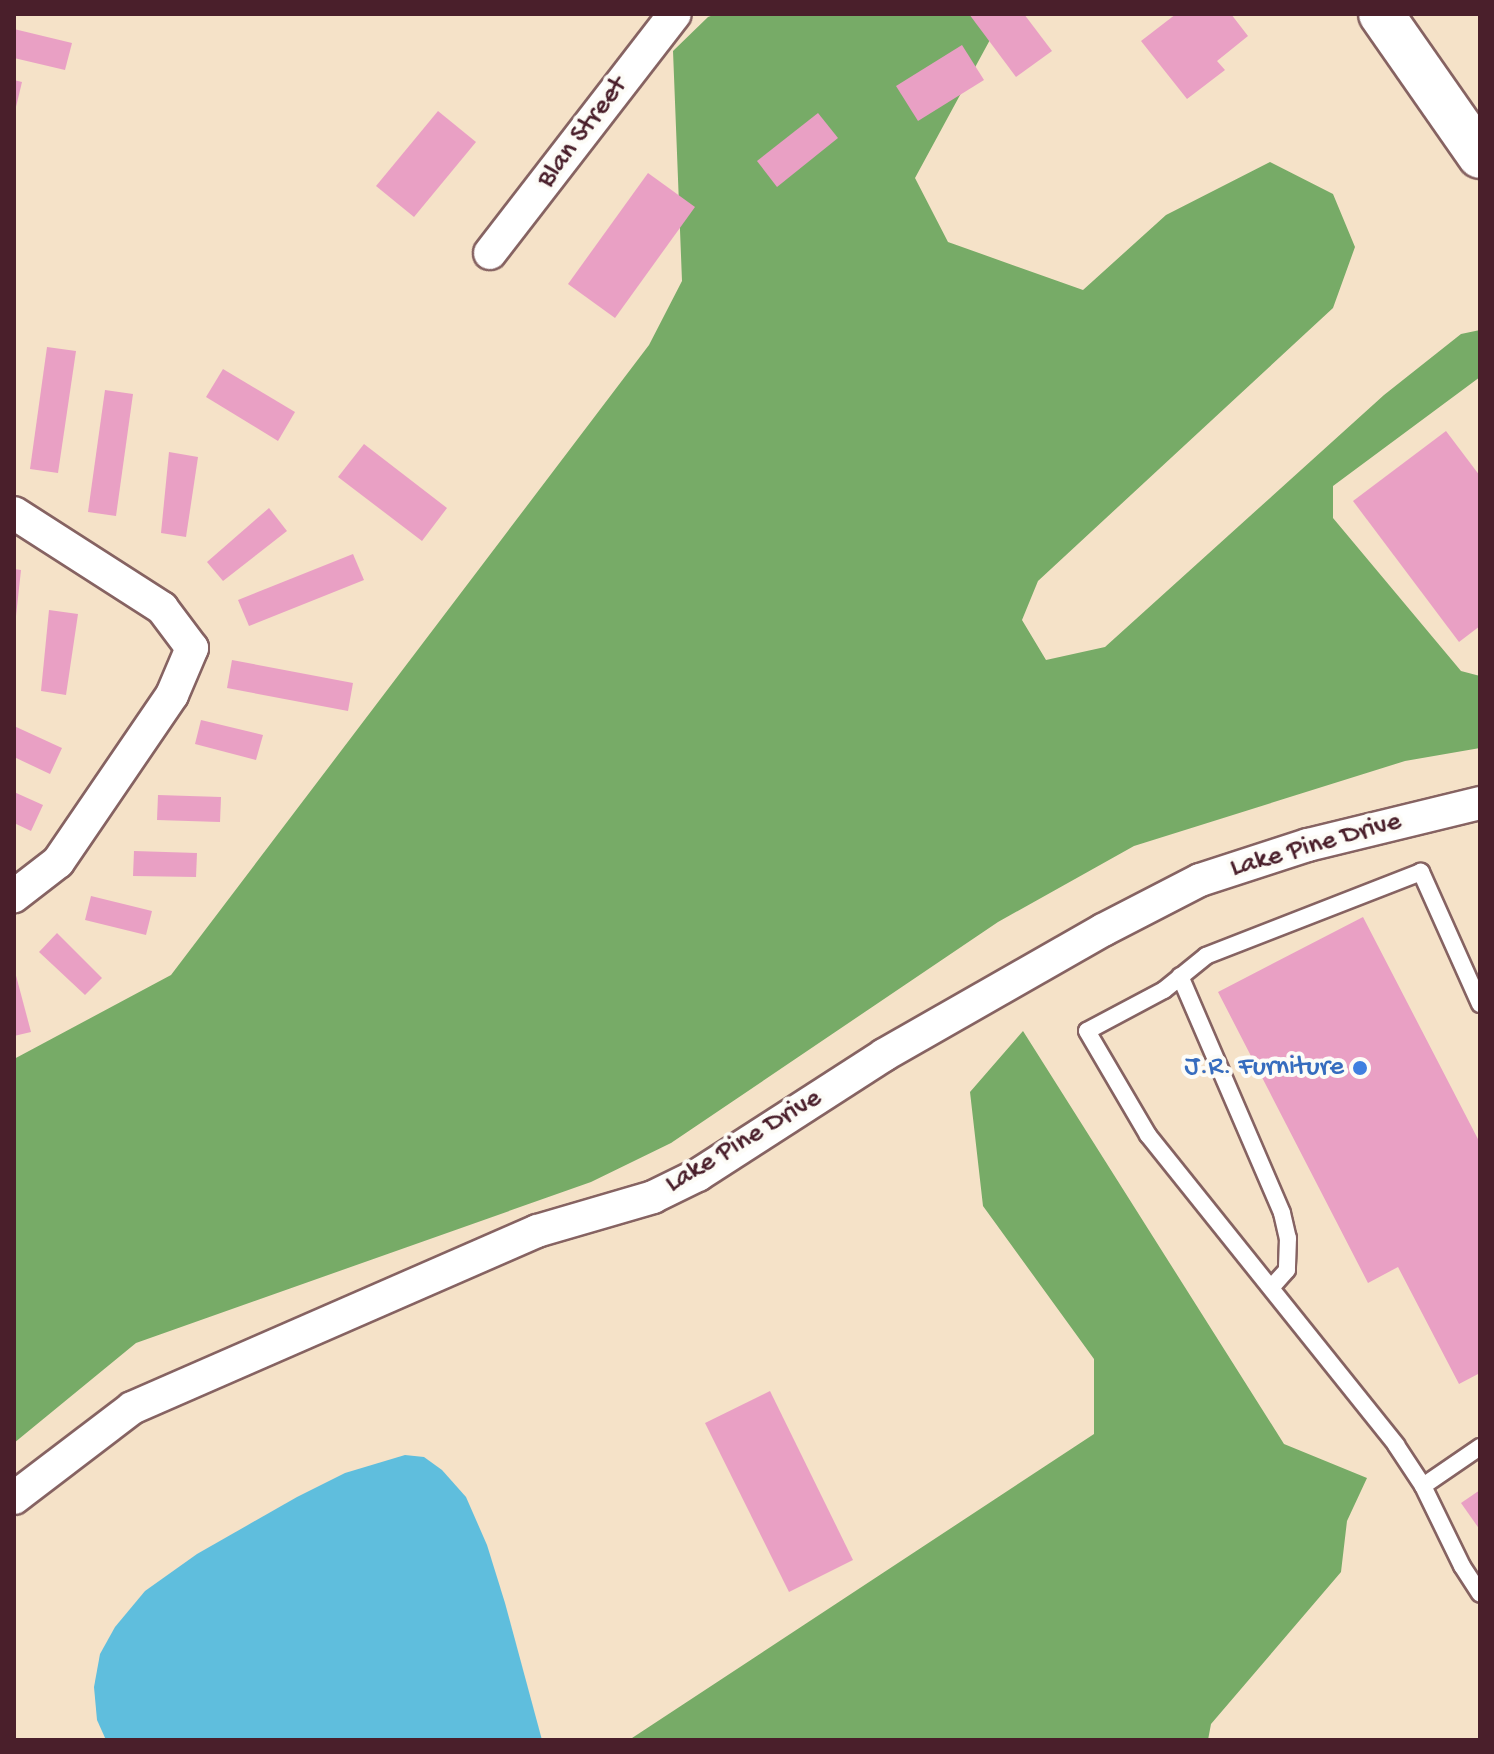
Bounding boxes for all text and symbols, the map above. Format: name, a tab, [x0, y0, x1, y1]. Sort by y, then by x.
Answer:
street label: Blan Street	[530, 71, 636, 195]
street label: Lake Pine Drive	[1227, 806, 1405, 886]
place label: J.R. Furniture	[1185, 1051, 1344, 1085]
marker: J.R. Furniture	[1351, 1059, 1369, 1077]
street label: Lake Pine Drive	[660, 1082, 828, 1202]

